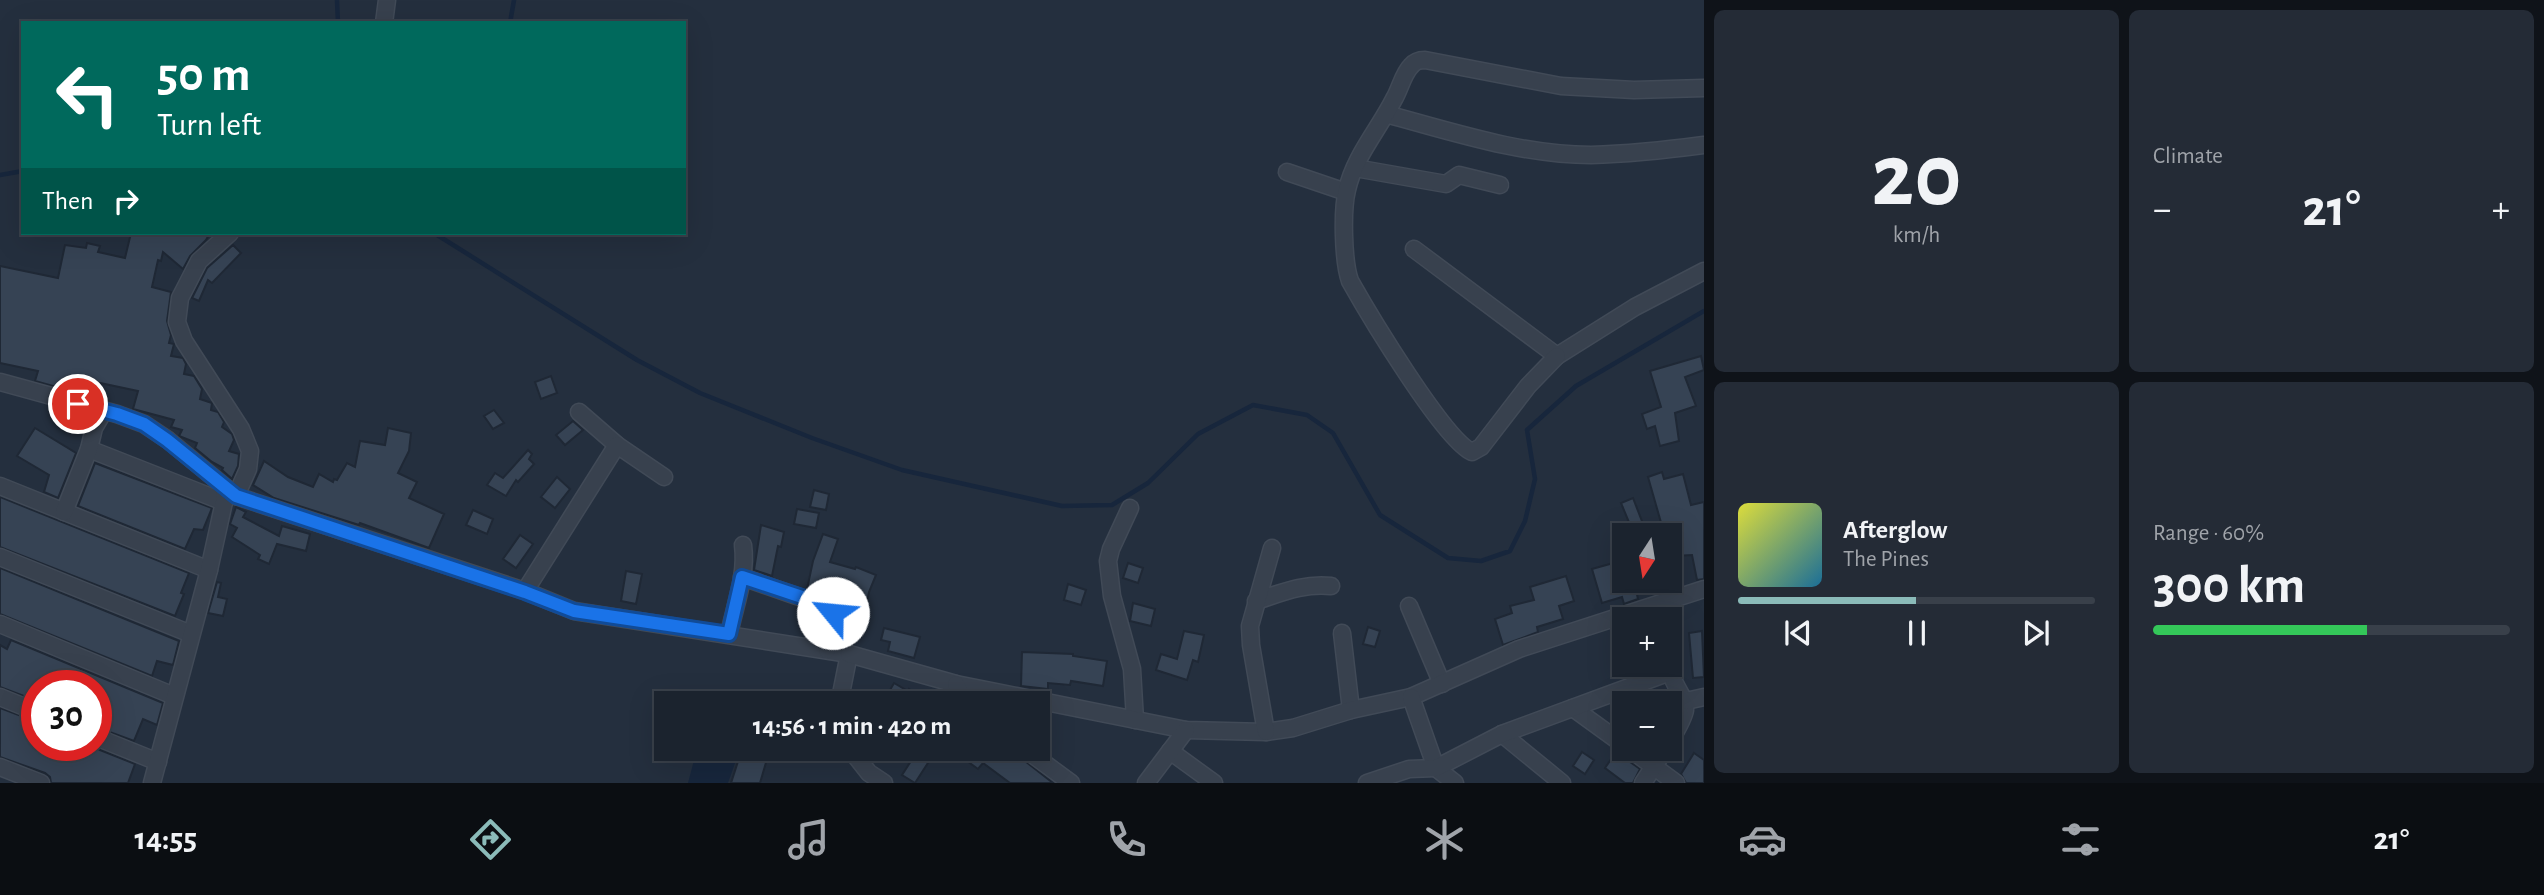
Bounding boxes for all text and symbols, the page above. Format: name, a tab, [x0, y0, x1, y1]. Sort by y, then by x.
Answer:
icon: left	[42, 49, 133, 140]
text: 50 m	[157, 51, 251, 100]
text: Turn left	[157, 109, 261, 141]
text: 20	[1871, 131, 1962, 222]
text: Climate	[2153, 145, 2223, 168]
icon: right	[107, 182, 145, 220]
text: 21°	[2302, 183, 2361, 235]
text: Then	[42, 188, 93, 214]
text: −	[2153, 191, 2171, 229]
text: +	[2492, 191, 2510, 229]
text: km/h	[1893, 224, 1940, 247]
pin	[48, 374, 108, 434]
icon: arrive	[59, 385, 97, 423]
text: Afterglow	[1843, 517, 1947, 543]
text: Range · 60%	[2153, 522, 2264, 545]
north arrow	[1612, 523, 1682, 593]
map controls	[1612, 523, 1682, 761]
text: The Pines	[1843, 548, 1929, 571]
text: 300 km	[2153, 560, 2305, 612]
position arrow	[796, 576, 870, 650]
button: +	[1612, 607, 1682, 677]
icon: previous	[1779, 614, 1817, 652]
icon: pause	[1898, 614, 1936, 652]
icon: next	[2017, 614, 2055, 652]
speed limit sign: 30	[21, 670, 112, 761]
button: −	[1612, 691, 1682, 761]
text: 14:56 · 1 min · 420 m	[753, 713, 951, 739]
icon: directions	[466, 815, 515, 864]
icon: music	[784, 815, 833, 864]
icon: phone	[1102, 815, 1151, 864]
icon: climate	[1420, 815, 1469, 864]
icon: car	[1738, 815, 1787, 864]
icon: filters	[2056, 815, 2105, 864]
text: 14:55	[134, 823, 197, 855]
text: 21°	[2374, 823, 2409, 855]

